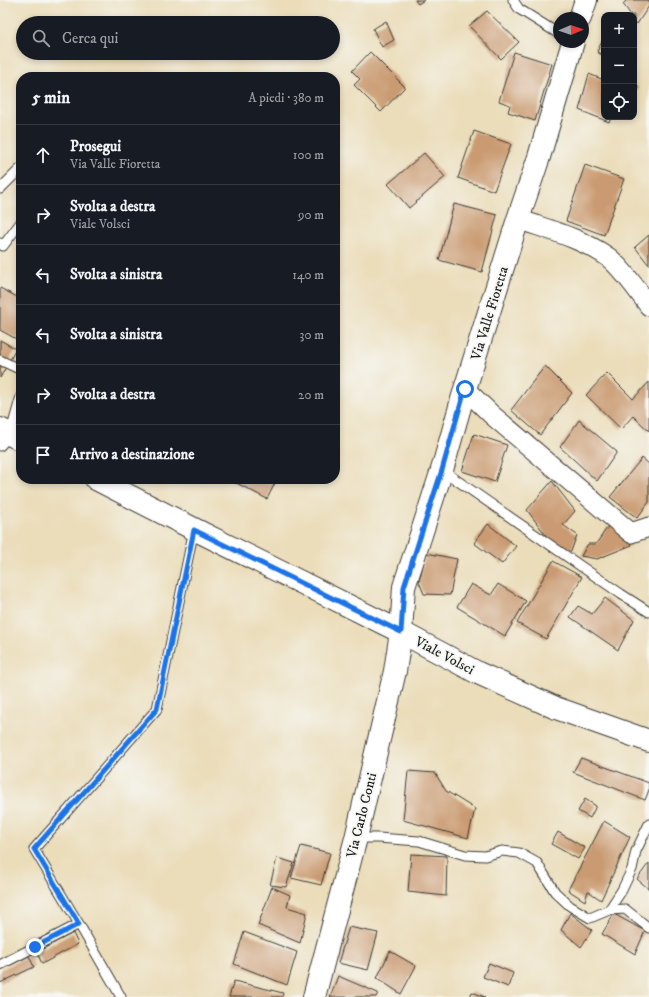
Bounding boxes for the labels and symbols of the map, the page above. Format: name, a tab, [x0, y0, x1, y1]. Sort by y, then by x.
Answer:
north arrow	[553, 12, 589, 48]
street label: Via Valle Fioretta	[467, 264, 513, 363]
route start	[456, 380, 474, 398]
street label: Viale Volsci	[411, 632, 478, 679]
street label: Via Carlo Conti	[342, 770, 381, 861]
route end	[26, 938, 44, 956]

